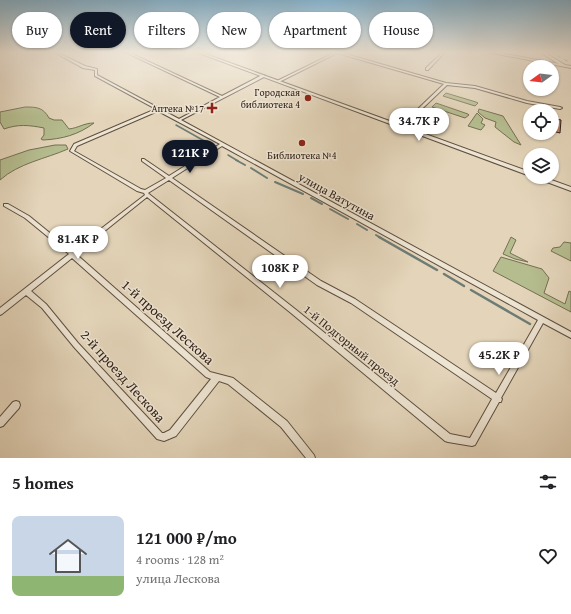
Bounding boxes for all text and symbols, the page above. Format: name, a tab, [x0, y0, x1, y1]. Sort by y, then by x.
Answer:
chip: Buy	[12, 12, 62, 48]
chip: Rent	[70, 12, 126, 48]
chip: Filters	[134, 12, 199, 48]
chip: New	[207, 12, 261, 48]
chip: Apartment	[269, 12, 361, 48]
chip: House	[369, 12, 433, 48]
north arrow	[523, 60, 559, 96]
map controls	[523, 60, 559, 184]
place label: Городская библиотека 4	[241, 85, 300, 112]
marker: Городская библиотека 4	[303, 93, 313, 103]
place label: Аптека №17	[152, 101, 204, 116]
marker: Аптека №17	[207, 103, 217, 113]
button: locate	[523, 104, 559, 140]
pin: 34.7K ₽	[382, 108, 456, 142]
text: 34.7K ₽	[398, 111, 440, 130]
marker: Библиотека №4	[297, 138, 307, 148]
pin: 121K ₽	[157, 140, 223, 174]
text: 121K ₽	[171, 143, 209, 162]
place label: Библиотека №4	[267, 148, 337, 163]
button: layers	[523, 148, 559, 184]
street label: улица Ватутина	[295, 167, 379, 224]
pin: 81.4K ₽	[41, 226, 115, 260]
text: 81.4K ₽	[57, 229, 99, 248]
pin: 108K ₽	[247, 255, 313, 289]
text: 108K ₽	[261, 258, 299, 277]
street label: 1-й проезд Лескова	[117, 275, 219, 369]
street label: 1-й Подгорный проезд	[300, 301, 404, 390]
street label: 2-й проезд Лескова	[76, 325, 170, 427]
pin: 45.2K ₽	[462, 342, 536, 376]
text: 45.2K ₽	[478, 345, 520, 364]
text: 5 homes	[12, 470, 74, 495]
icon: filters	[537, 471, 559, 493]
text: 121 000 ₽/mo	[136, 525, 237, 550]
icon: home	[44, 532, 92, 580]
icon: heart	[537, 545, 559, 567]
text: 4 rooms · 128 m²	[136, 550, 224, 569]
text: улица Лескова	[136, 569, 220, 588]

